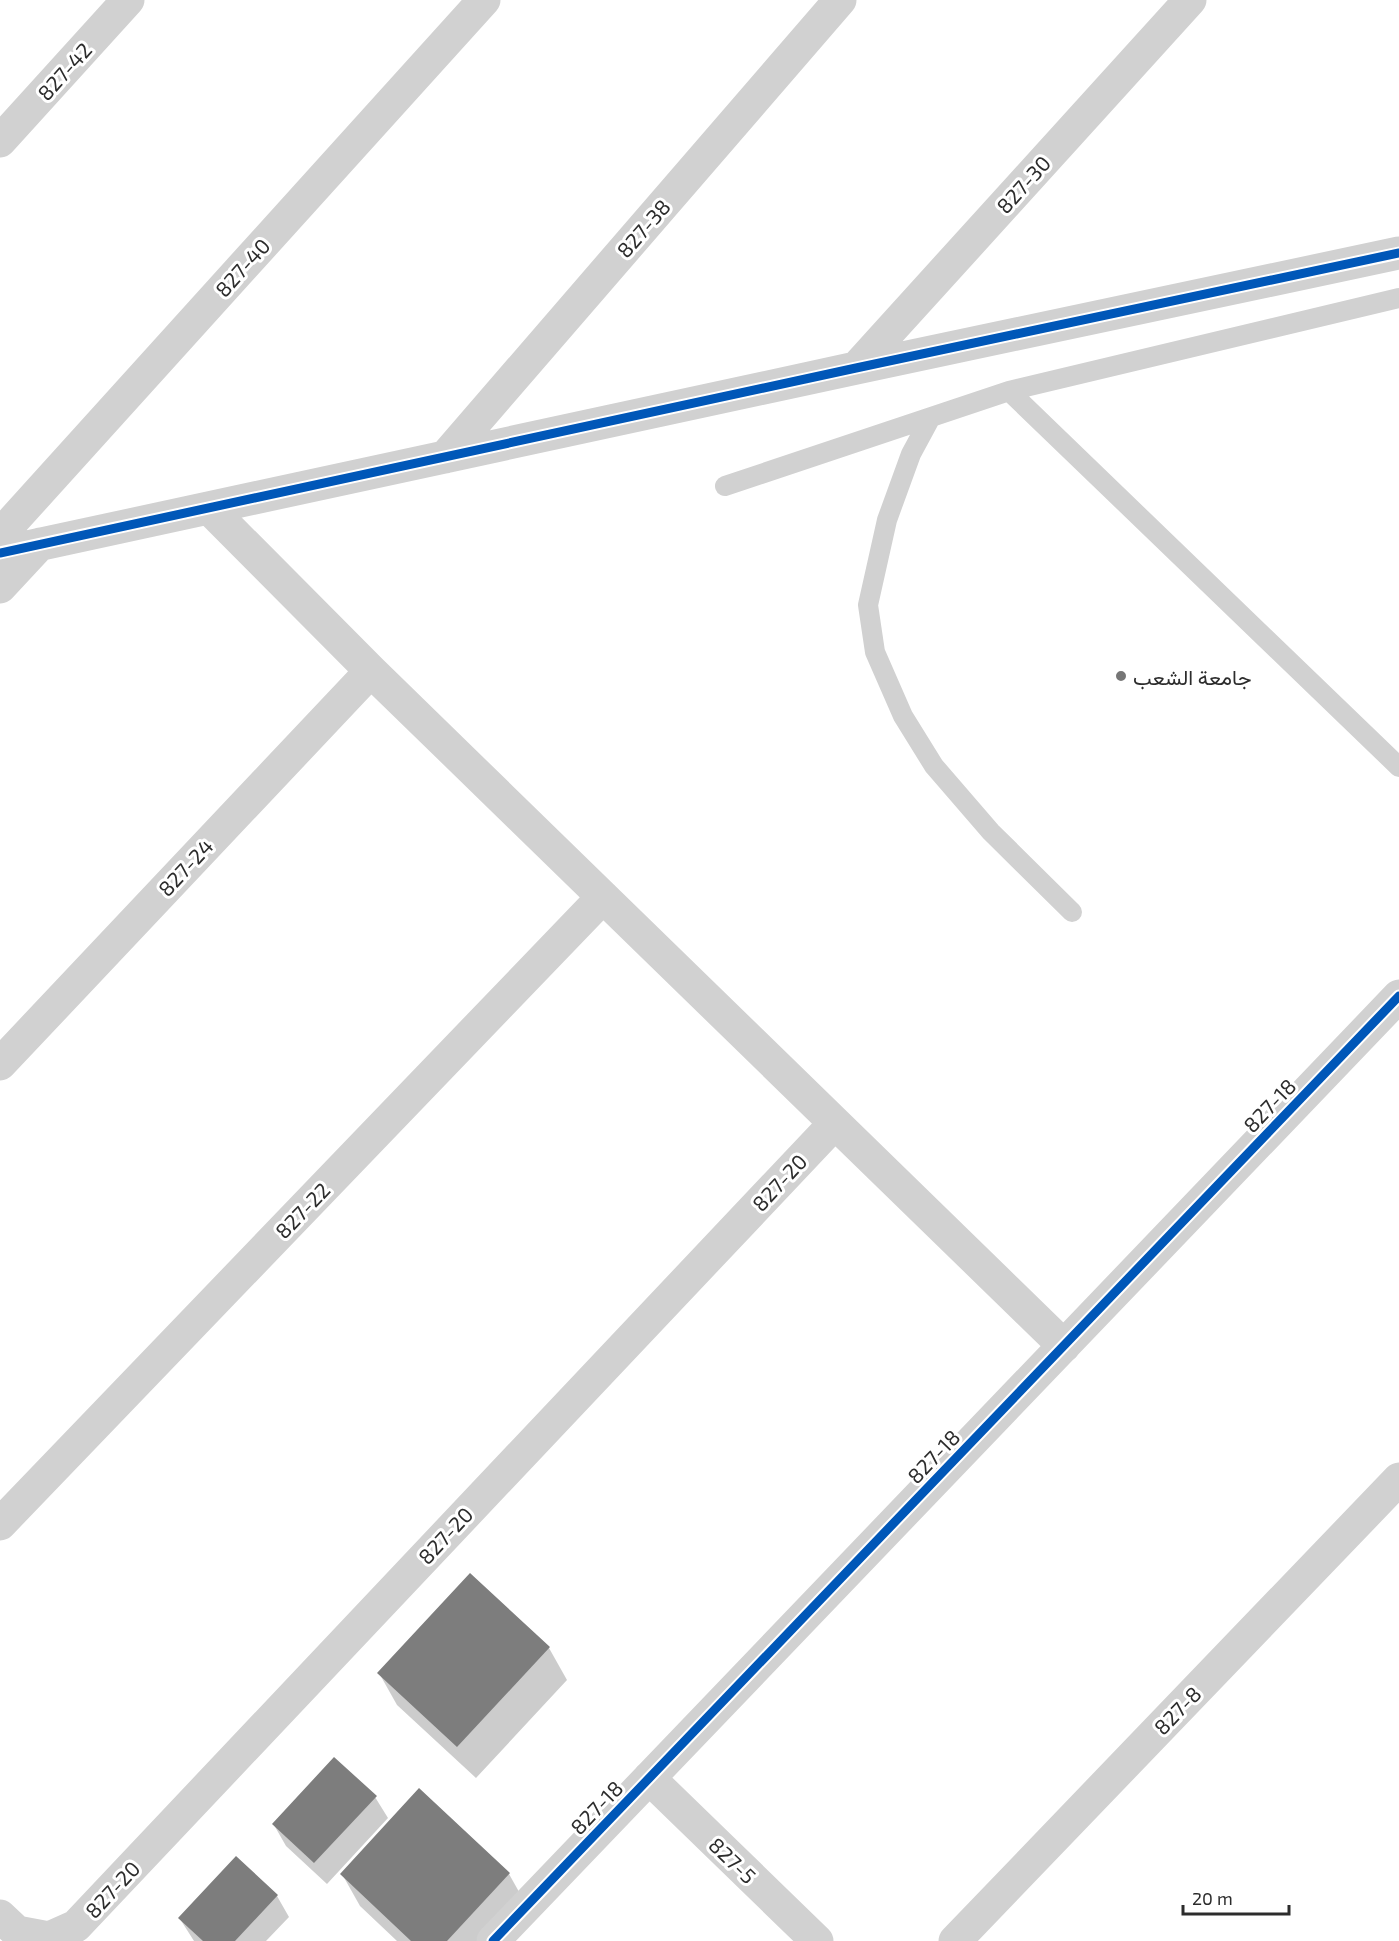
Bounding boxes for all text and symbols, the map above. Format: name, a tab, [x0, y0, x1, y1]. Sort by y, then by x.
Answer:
street label: 827-42	[32, 37, 96, 105]
street label: 827-30	[991, 150, 1055, 218]
street label: 827-38	[611, 194, 675, 262]
street label: 827-40	[209, 233, 275, 301]
place label: جامعة الشعب	[1133, 664, 1252, 690]
marker: جامعة الشعب	[1114, 669, 1128, 683]
street label: 827-24	[152, 833, 218, 901]
street label: 827-18	[1238, 1073, 1300, 1137]
street label: 827-20	[746, 1148, 812, 1216]
street label: 827-22	[269, 1177, 335, 1243]
street label: 827-18	[902, 1424, 964, 1488]
street label: 827-20	[412, 1501, 478, 1569]
street label: 827-8	[1148, 1681, 1206, 1739]
street label: 827-18	[565, 1775, 627, 1839]
street label: 827-5	[704, 1832, 762, 1888]
street label: 827-20	[79, 1855, 145, 1923]
scale bar	[1183, 1878, 1290, 1916]
text: 20 m	[1192, 1887, 1233, 1909]

